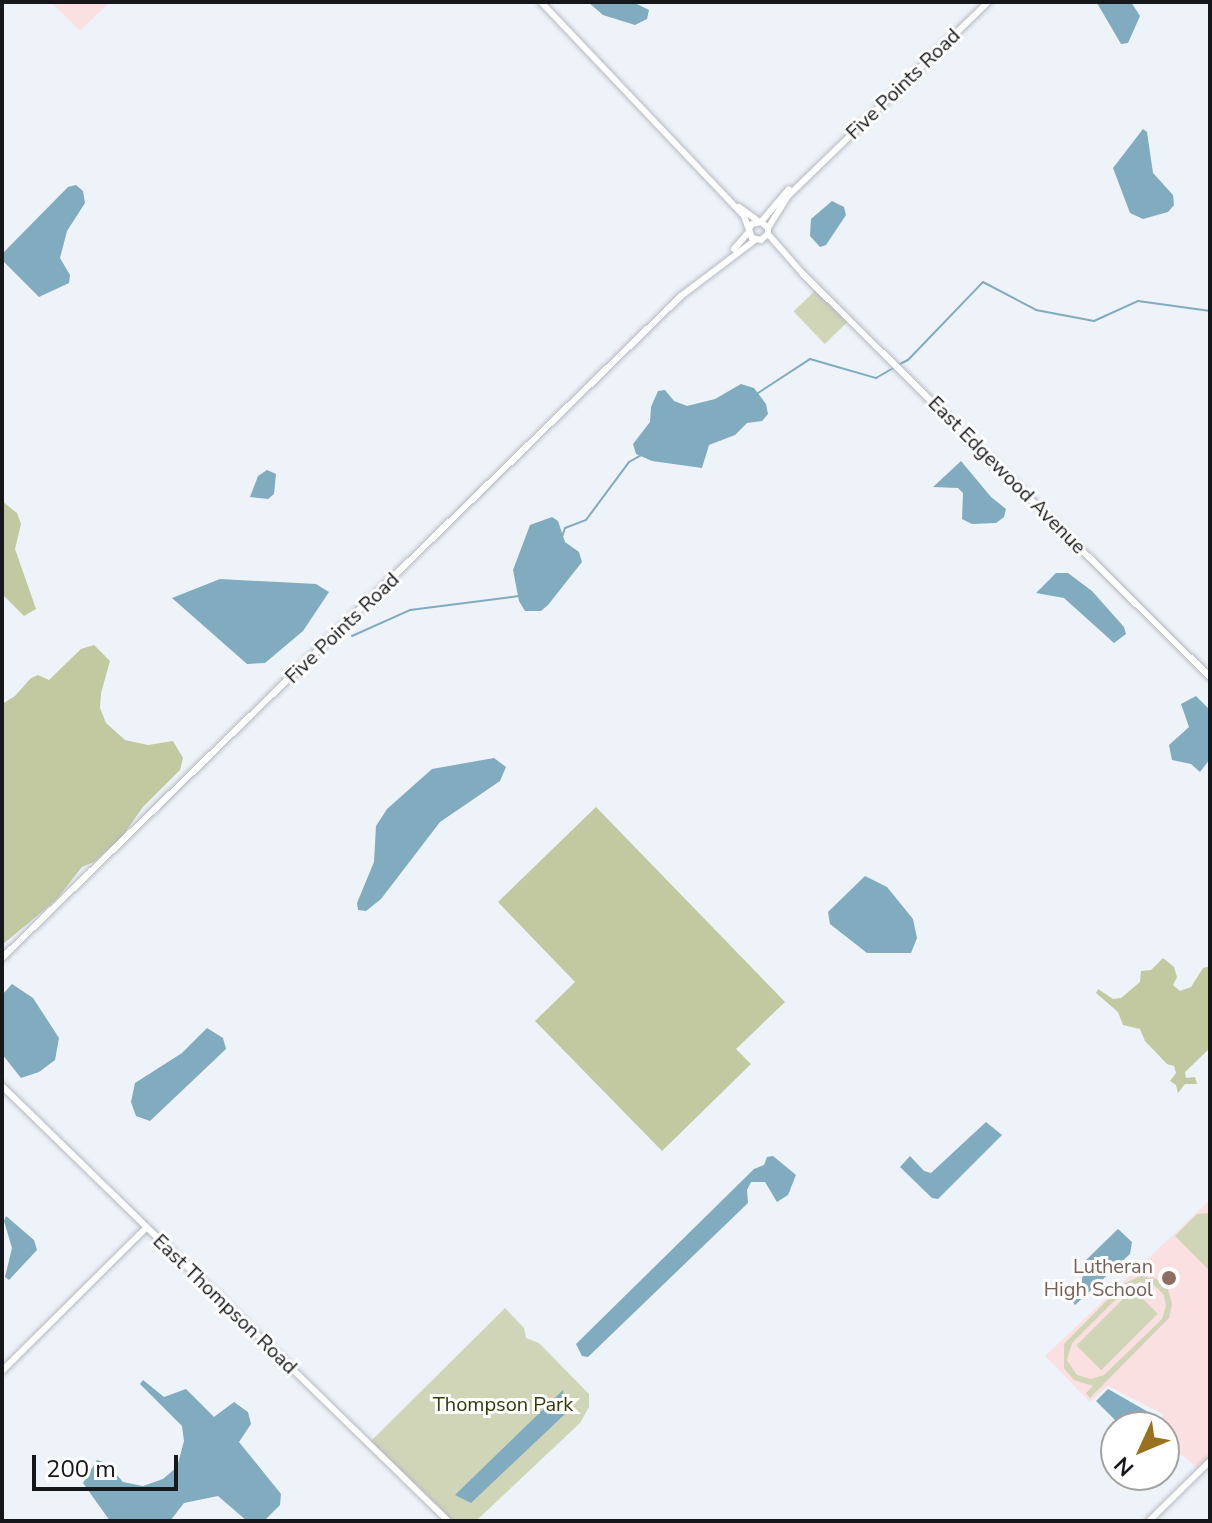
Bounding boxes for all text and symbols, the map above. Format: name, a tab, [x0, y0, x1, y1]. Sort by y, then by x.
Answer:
street label: Five Points Road	[841, 24, 965, 144]
street label: East Edgewood Avenue	[923, 391, 1091, 559]
street label: Five Points Road	[280, 568, 404, 688]
street label: East Thompson Road	[148, 1229, 302, 1379]
place label: Lutheran High School	[1044, 1254, 1153, 1301]
marker: Lutheran High School	[1160, 1269, 1178, 1287]
park label: Thompson Park	[433, 1392, 573, 1416]
north arrow	[1100, 1411, 1180, 1491]
scale bar	[36, 1439, 182, 1489]
text: N	[1108, 1450, 1141, 1483]
text: 200 m	[46, 1453, 116, 1485]

